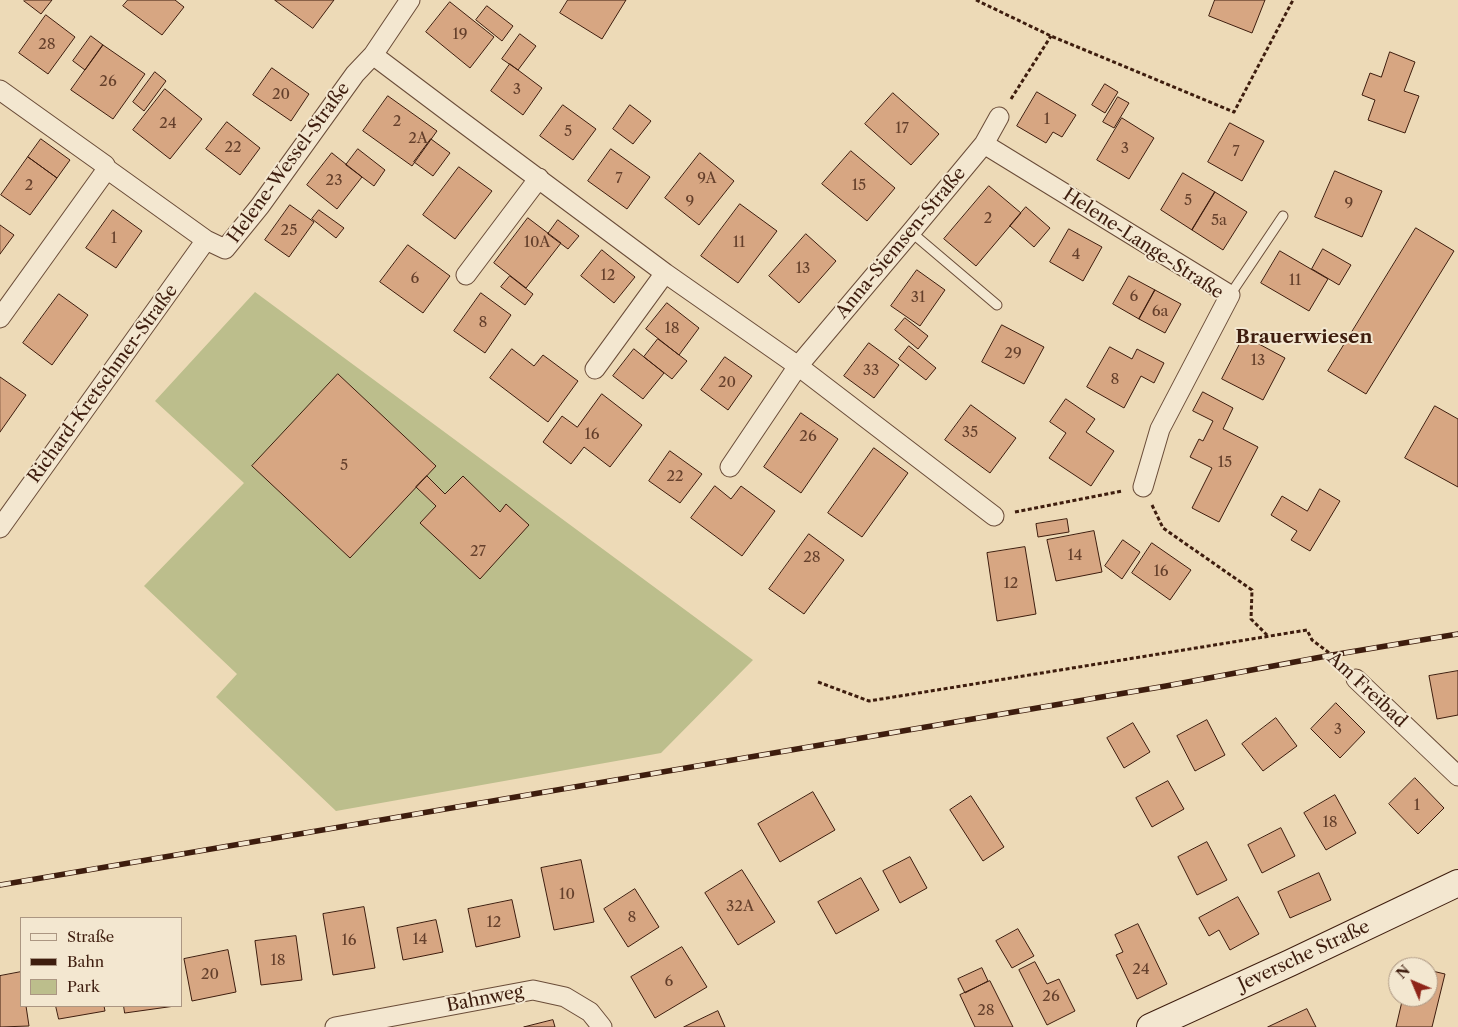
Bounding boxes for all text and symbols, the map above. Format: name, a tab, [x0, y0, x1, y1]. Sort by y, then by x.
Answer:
house number: 19	[452, 26, 468, 44]
house number: 28	[38, 36, 56, 54]
house number: 26	[99, 73, 117, 91]
street label: Helene-Wessel-Straße	[223, 78, 355, 248]
house number: 3	[513, 81, 521, 99]
house number: 20	[272, 86, 290, 104]
house number: 1	[1044, 111, 1050, 129]
house number: 2	[393, 113, 401, 131]
house number: 24	[159, 115, 177, 133]
house number: 17	[895, 120, 909, 138]
house number: 5	[564, 123, 572, 141]
house number: 2A	[408, 130, 428, 148]
house number: 22	[224, 139, 242, 157]
house number: 3	[1121, 140, 1129, 158]
house number: 7	[1232, 143, 1240, 161]
street label: Anna-Siemsen-Straße	[831, 163, 971, 323]
house number: 7	[615, 170, 623, 188]
house number: 9A	[697, 170, 717, 188]
house number: 23	[326, 172, 342, 190]
house number: 2	[25, 177, 33, 195]
house number: 15	[852, 177, 866, 195]
street label: Helene-Lange-Straße	[1059, 184, 1227, 304]
house number: 5	[1184, 192, 1192, 210]
house number: 9	[686, 193, 694, 211]
house number: 9	[1345, 195, 1353, 213]
house number: 2	[984, 210, 992, 228]
house number: 5a	[1211, 212, 1227, 230]
house number: 25	[281, 222, 297, 240]
house number: 1	[111, 230, 117, 248]
house number: 10A	[524, 234, 550, 252]
house number: 11	[733, 234, 745, 252]
house number: 4	[1072, 246, 1080, 264]
house number: 13	[796, 260, 810, 278]
house number: 12	[601, 267, 615, 285]
house number: 6	[411, 270, 419, 288]
house number: 11	[1289, 272, 1301, 290]
street label: Richard-Kretschmer-Straße	[24, 280, 182, 488]
house number: 6	[1130, 288, 1138, 306]
house number: 31	[911, 289, 925, 307]
house number: 6a	[1152, 303, 1168, 321]
house number: 8	[479, 314, 487, 332]
house number: 18	[664, 320, 680, 338]
district label: Brauerwiesen	[1236, 327, 1372, 349]
house number: 29	[1004, 345, 1022, 363]
house number: 13	[1251, 352, 1265, 370]
house number: 33	[863, 362, 879, 380]
house number: 8	[1111, 371, 1119, 389]
house number: 20	[718, 374, 736, 392]
house number: 35	[962, 424, 978, 442]
house number: 16	[584, 426, 600, 444]
house number: 26	[799, 428, 817, 446]
house number: 15	[1218, 454, 1232, 472]
house number: 5	[340, 457, 348, 475]
house number: 22	[666, 468, 684, 486]
house number: 27	[470, 543, 486, 561]
house number: 14	[1068, 547, 1082, 565]
house number: 28	[803, 549, 821, 567]
house number: 16	[1153, 563, 1169, 581]
house number: 12	[1004, 575, 1018, 593]
street label: Am Freibad	[1323, 648, 1411, 732]
house number: 3	[1334, 721, 1342, 739]
house number: 1	[1414, 797, 1420, 815]
house number: 18	[1322, 814, 1338, 832]
house number: 10	[559, 886, 575, 904]
house number: 32A	[726, 898, 754, 916]
house number: 8	[628, 909, 636, 927]
house number: 12	[487, 914, 501, 932]
street label: Jeversche Straße	[1235, 916, 1373, 996]
legend	[20, 917, 182, 1007]
text: Straße	[67, 927, 114, 946]
house number: 14	[413, 931, 427, 949]
house number: 16	[341, 932, 357, 950]
text: Bahn	[67, 952, 104, 971]
house number: 18	[270, 952, 286, 970]
north arrow	[1388, 957, 1438, 1007]
house number: 24	[1132, 961, 1150, 979]
text: N	[1392, 961, 1414, 983]
house number: 20	[201, 966, 219, 984]
house number: 6	[665, 973, 673, 991]
text: Park	[67, 977, 100, 996]
street label: Bahnweg	[445, 981, 525, 1017]
house number: 26	[1042, 988, 1060, 1006]
house number: 28	[977, 1002, 995, 1020]

